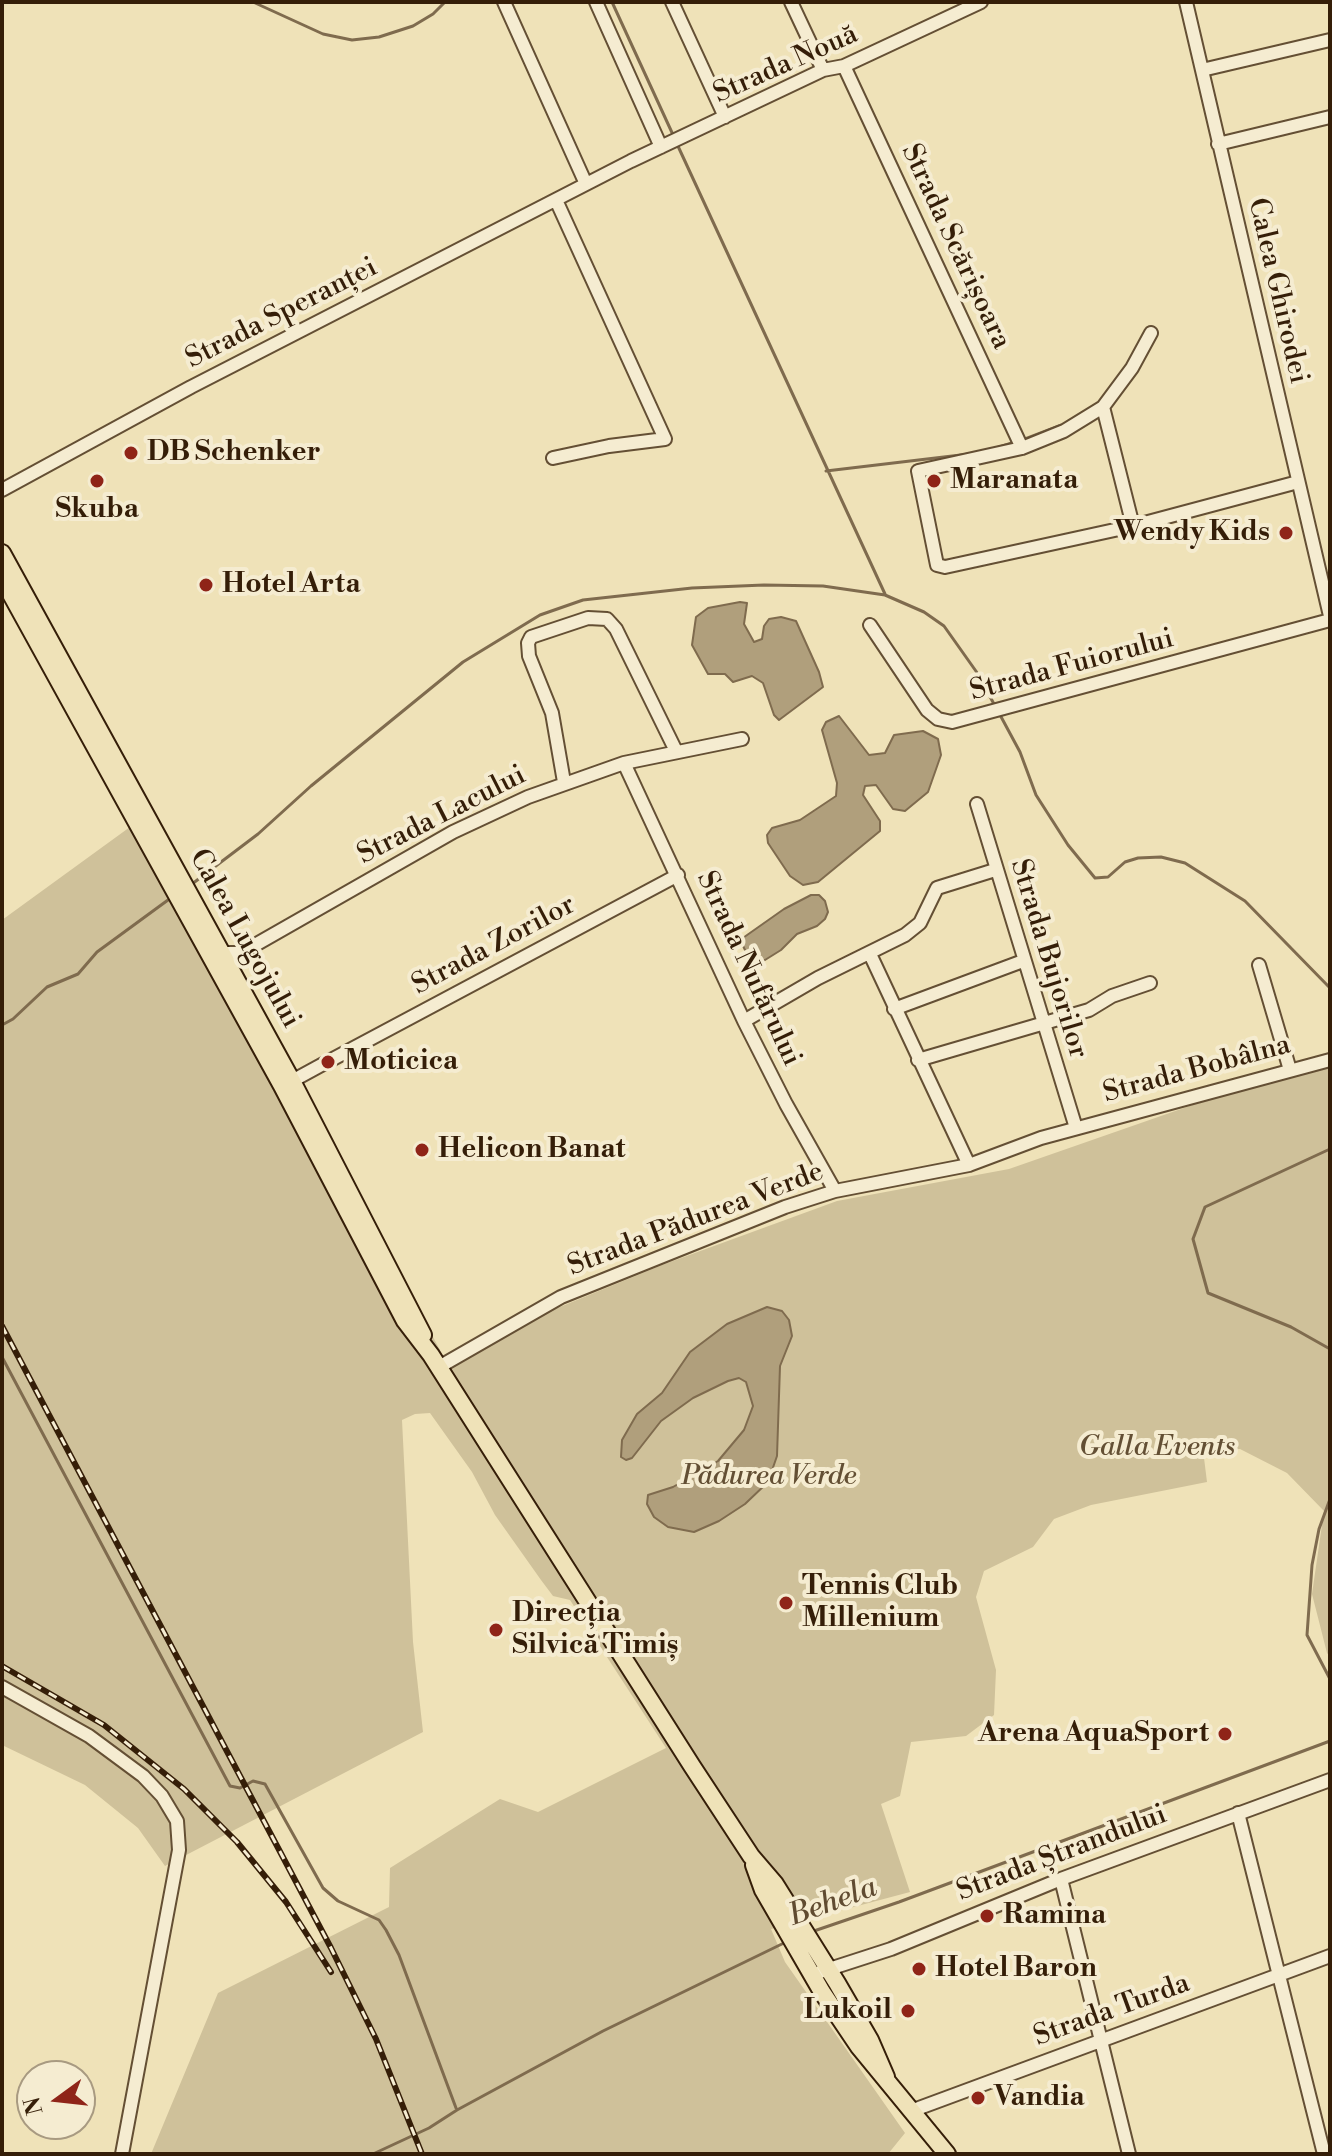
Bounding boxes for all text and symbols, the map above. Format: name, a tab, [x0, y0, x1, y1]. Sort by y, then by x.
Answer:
street label: Strada Nouă	[709, 18, 863, 112]
street label: Strada Scărișoara	[893, 139, 1017, 355]
street label: Calea Ghirodei	[1239, 195, 1315, 387]
street label: Strada Speranței	[181, 251, 383, 377]
place label: DB Schenker	[147, 436, 321, 470]
marker: DB Schenker	[122, 444, 140, 462]
place label: Maranata	[950, 464, 1078, 498]
marker: Skuba	[88, 472, 106, 490]
marker: Maranata	[925, 472, 943, 490]
place label: Skuba	[55, 493, 139, 527]
place label: Wendy Kids	[1114, 516, 1270, 550]
marker: Wendy Kids	[1277, 524, 1295, 542]
place label: Hotel Arta	[222, 568, 361, 602]
marker: Hotel Arta	[197, 576, 215, 594]
street label: Strada Fuiorului	[967, 623, 1177, 709]
street label: Strada Lacului	[352, 759, 532, 873]
street label: Calea Lugojului	[181, 844, 307, 1034]
street label: Strada Bujorilor	[1002, 855, 1094, 1063]
street label: Strada Nufărului	[688, 866, 808, 1072]
street label: Strada Zorilor	[407, 889, 581, 1003]
street label: Strada Bobâlna	[1100, 1029, 1294, 1111]
place label: Moticica	[344, 1045, 458, 1079]
marker: Moticica	[319, 1053, 337, 1071]
place label: Helicon Banat	[438, 1133, 625, 1167]
marker: Helicon Banat	[413, 1141, 431, 1159]
street label: Strada Pădurea Verde	[563, 1156, 829, 1284]
park label: Galla Events	[1079, 1431, 1235, 1465]
park label: Pădurea Verde	[681, 1460, 857, 1494]
place label: Tennis Club Millenium	[802, 1570, 958, 1636]
marker: Tennis Club Millenium	[777, 1594, 795, 1612]
place label: Direcția Silvică Timiș	[512, 1597, 679, 1663]
marker: Direcția Silvică Timiș	[487, 1621, 505, 1639]
place label: Arena AquaSport	[978, 1717, 1209, 1751]
marker: Arena AquaSport	[1216, 1725, 1234, 1743]
street label: Strada Ștrandului	[952, 1799, 1172, 1909]
water label: Behela	[784, 1870, 882, 1936]
place label: Ramina	[1003, 1899, 1106, 1933]
marker: Ramina	[978, 1907, 996, 1925]
place label: Hotel Baron	[935, 1952, 1097, 1986]
marker: Hotel Baron	[910, 1960, 928, 1978]
street label: Strada Turda	[1030, 1967, 1194, 2055]
place label: Lukoil	[804, 1994, 892, 2028]
marker: Lukoil	[899, 2002, 917, 2020]
north arrow	[16, 2060, 96, 2140]
place label: Vandia	[994, 2081, 1085, 2115]
marker: Vandia	[969, 2089, 987, 2107]
text: N	[19, 2094, 50, 2118]

